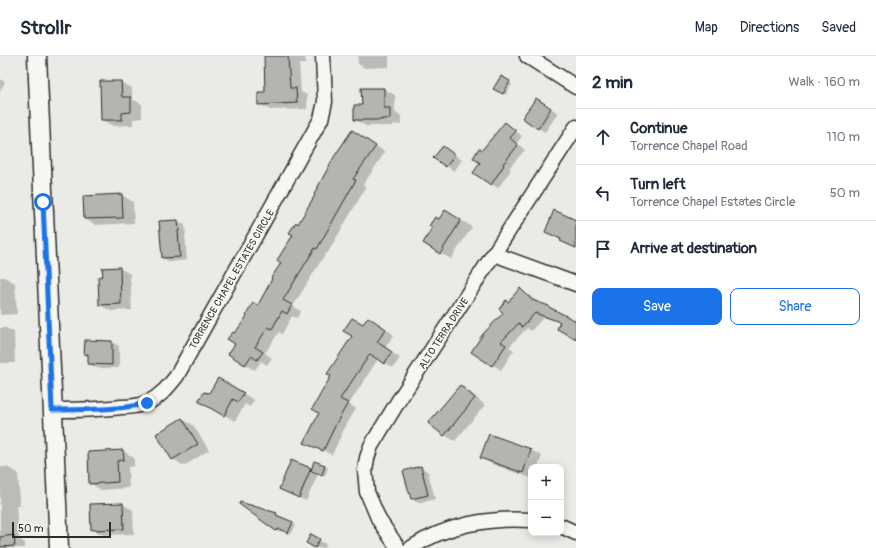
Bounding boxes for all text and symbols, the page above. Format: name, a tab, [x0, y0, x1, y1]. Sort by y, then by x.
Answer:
text: Strollr	[20, 16, 71, 40]
text: Map	[695, 19, 718, 36]
text: Directions	[740, 19, 799, 36]
text: Saved	[821, 19, 856, 36]
text: 2 min	[592, 72, 633, 93]
text: Walk · 160 m	[789, 74, 860, 90]
text: Continue	[630, 119, 688, 138]
icon: ahead	[592, 126, 614, 148]
text: 110 m	[827, 129, 860, 145]
text: Torrence Chapel Road	[630, 138, 748, 154]
text: Turn left	[630, 175, 686, 194]
icon: left	[592, 182, 614, 204]
text: 50 m	[830, 185, 860, 201]
route start	[34, 193, 52, 211]
text: Torrence Chapel Estates Circle	[630, 194, 795, 210]
street label: TORRENCE CHAPEL ESTATES CIRCLE	[187, 208, 277, 351]
icon: arrive	[592, 238, 614, 260]
text: Arrive at destination	[630, 239, 757, 258]
button: Save	[592, 288, 722, 325]
button: Share	[730, 288, 860, 325]
street label: ALTO TERRA DRIVE	[416, 296, 471, 371]
route end	[138, 394, 156, 412]
map controls	[528, 464, 564, 536]
button: +	[528, 464, 564, 500]
button: −	[528, 500, 564, 536]
scale bar	[12, 520, 111, 539]
text: 50 m	[18, 522, 44, 535]

